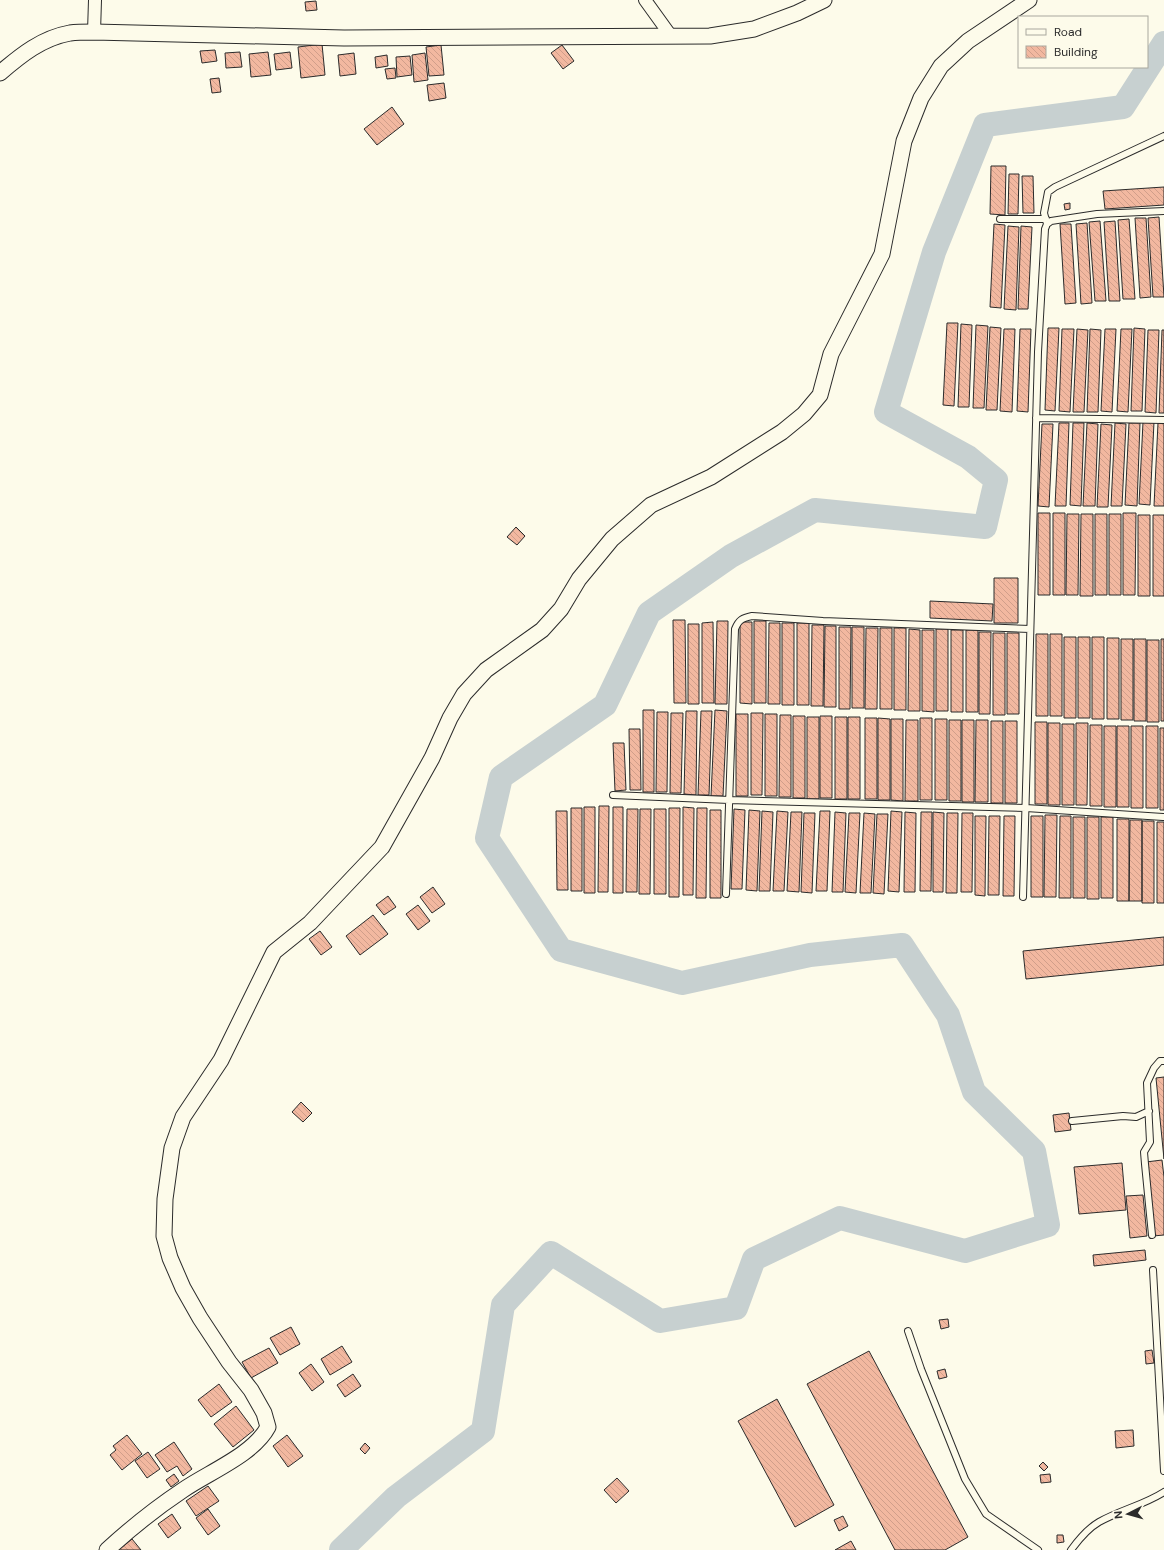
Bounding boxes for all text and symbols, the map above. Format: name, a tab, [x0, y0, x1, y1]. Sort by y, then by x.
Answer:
legend	[1018, 16, 1148, 68]
text: Road	[1054, 24, 1082, 40]
text: Building	[1054, 44, 1098, 60]
north arrow	[1108, 1494, 1148, 1534]
text: N	[1111, 1510, 1125, 1520]

